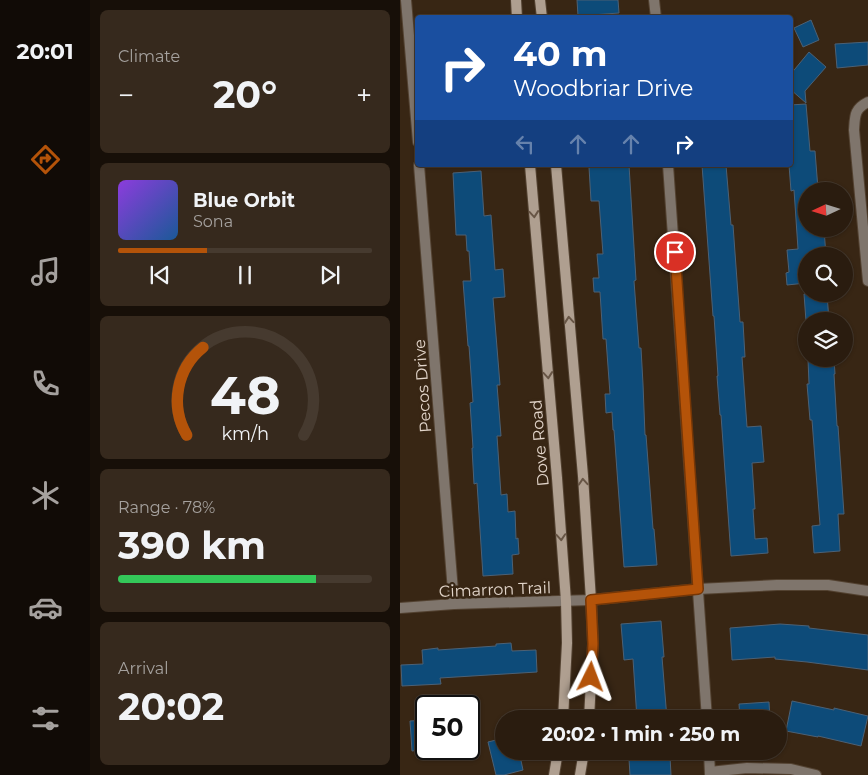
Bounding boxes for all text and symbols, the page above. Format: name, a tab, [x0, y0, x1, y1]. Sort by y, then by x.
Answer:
text: 40 m	[513, 32, 608, 75]
icon: right	[430, 35, 495, 100]
text: 20:01	[16, 38, 74, 65]
text: Climate	[118, 47, 180, 66]
text: 20°	[213, 71, 277, 118]
text: Woodbriar Drive	[513, 75, 693, 102]
text: −	[118, 78, 134, 112]
text: +	[356, 78, 372, 112]
icon: left	[511, 130, 539, 158]
icon: ahead	[564, 130, 592, 158]
icon: ahead	[617, 130, 645, 158]
icon: right	[670, 130, 698, 158]
icon: directions	[28, 142, 63, 177]
north arrow	[798, 182, 852, 238]
map controls	[798, 182, 853, 367]
text: Blue Orbit	[193, 189, 295, 212]
one-way arrow	[528, 210, 539, 218]
text: Sona	[193, 212, 233, 231]
pin	[654, 231, 696, 273]
icon: arrive	[661, 238, 689, 266]
button: search	[798, 247, 853, 302]
icon: music	[28, 254, 63, 289]
icon: previous	[146, 261, 174, 289]
icon: pause	[231, 261, 259, 289]
icon: next	[316, 261, 344, 289]
button: layers	[798, 312, 853, 367]
one-way arrow	[564, 315, 575, 323]
street label: Pecos Drive	[410, 339, 435, 433]
text: 48	[210, 364, 280, 427]
icon: phone	[28, 366, 63, 401]
one-way arrow	[542, 372, 553, 380]
street label: Dove Road	[526, 399, 553, 487]
text: km/h	[221, 423, 269, 444]
one-way arrow	[578, 477, 589, 485]
icon: climate	[28, 478, 63, 513]
text: Range · 78%	[118, 498, 215, 517]
text: 390 km	[118, 522, 266, 569]
one-way arrow	[555, 534, 566, 542]
street label: Cimarron Trail	[439, 578, 552, 601]
icon: car	[28, 590, 63, 625]
position arrow	[564, 650, 616, 702]
text: Arrival	[118, 659, 168, 678]
text: 20:02	[118, 683, 224, 730]
speed limit sign: 50	[415, 695, 480, 760]
icon: filters	[28, 701, 63, 736]
text: 20:02 · 1 min · 250 m	[542, 723, 740, 746]

